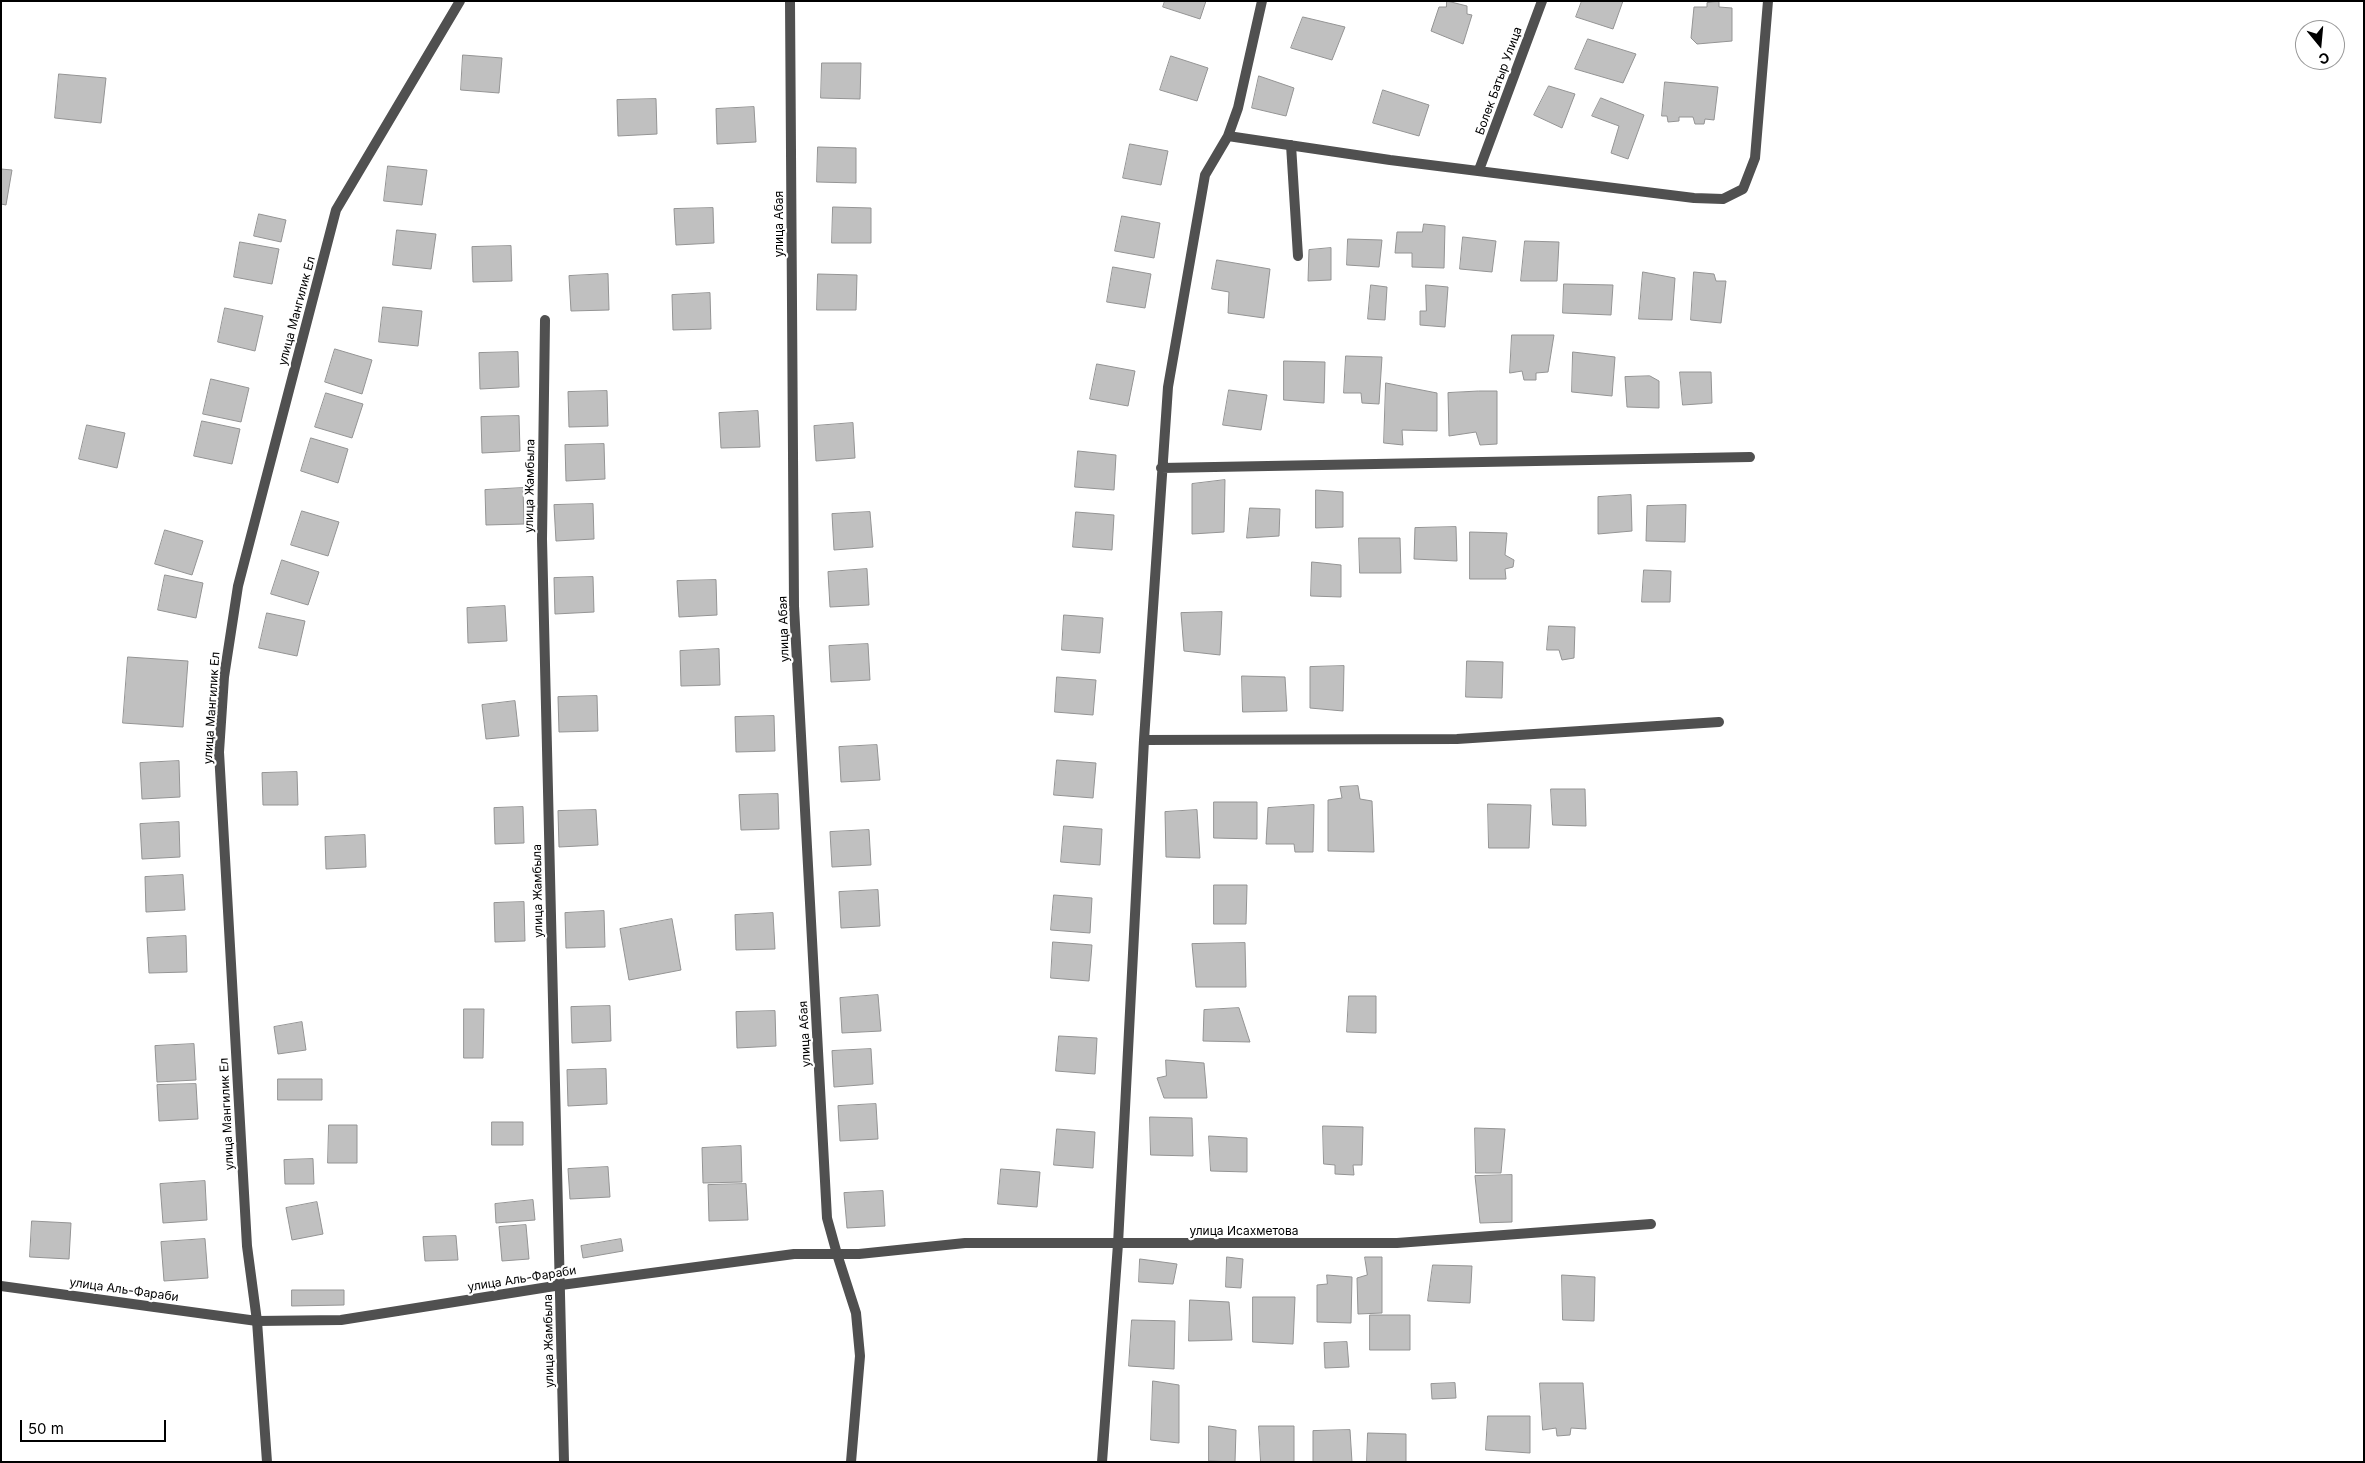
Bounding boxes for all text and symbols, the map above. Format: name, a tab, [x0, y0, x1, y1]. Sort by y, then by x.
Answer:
north arrow	[2295, 20, 2345, 70]
street label: Болек Батыр Улица	[1473, 25, 1525, 137]
text: С	[2317, 49, 2332, 69]
street label: улица Абая	[772, 191, 786, 257]
street label: улица Мангилик Ел	[275, 255, 319, 367]
street label: улица Жамбыла	[522, 439, 538, 533]
street label: улица Абая	[776, 596, 792, 662]
street label: улица Мангилик Ел	[201, 651, 223, 765]
street label: улица Жамбыла	[530, 844, 546, 938]
street label: улица Абая	[796, 1001, 814, 1067]
street label: улица Мангилик Ел	[217, 1057, 237, 1171]
street label: улица Исахметова	[1189, 1224, 1299, 1238]
street label: улица Аль-Фараби	[467, 1263, 577, 1295]
street label: улица Аль-Фараби	[69, 1275, 179, 1305]
street label: улица Жамбыла	[541, 1294, 557, 1388]
scale bar	[22, 1410, 169, 1442]
text: 50 m	[28, 1419, 64, 1438]

